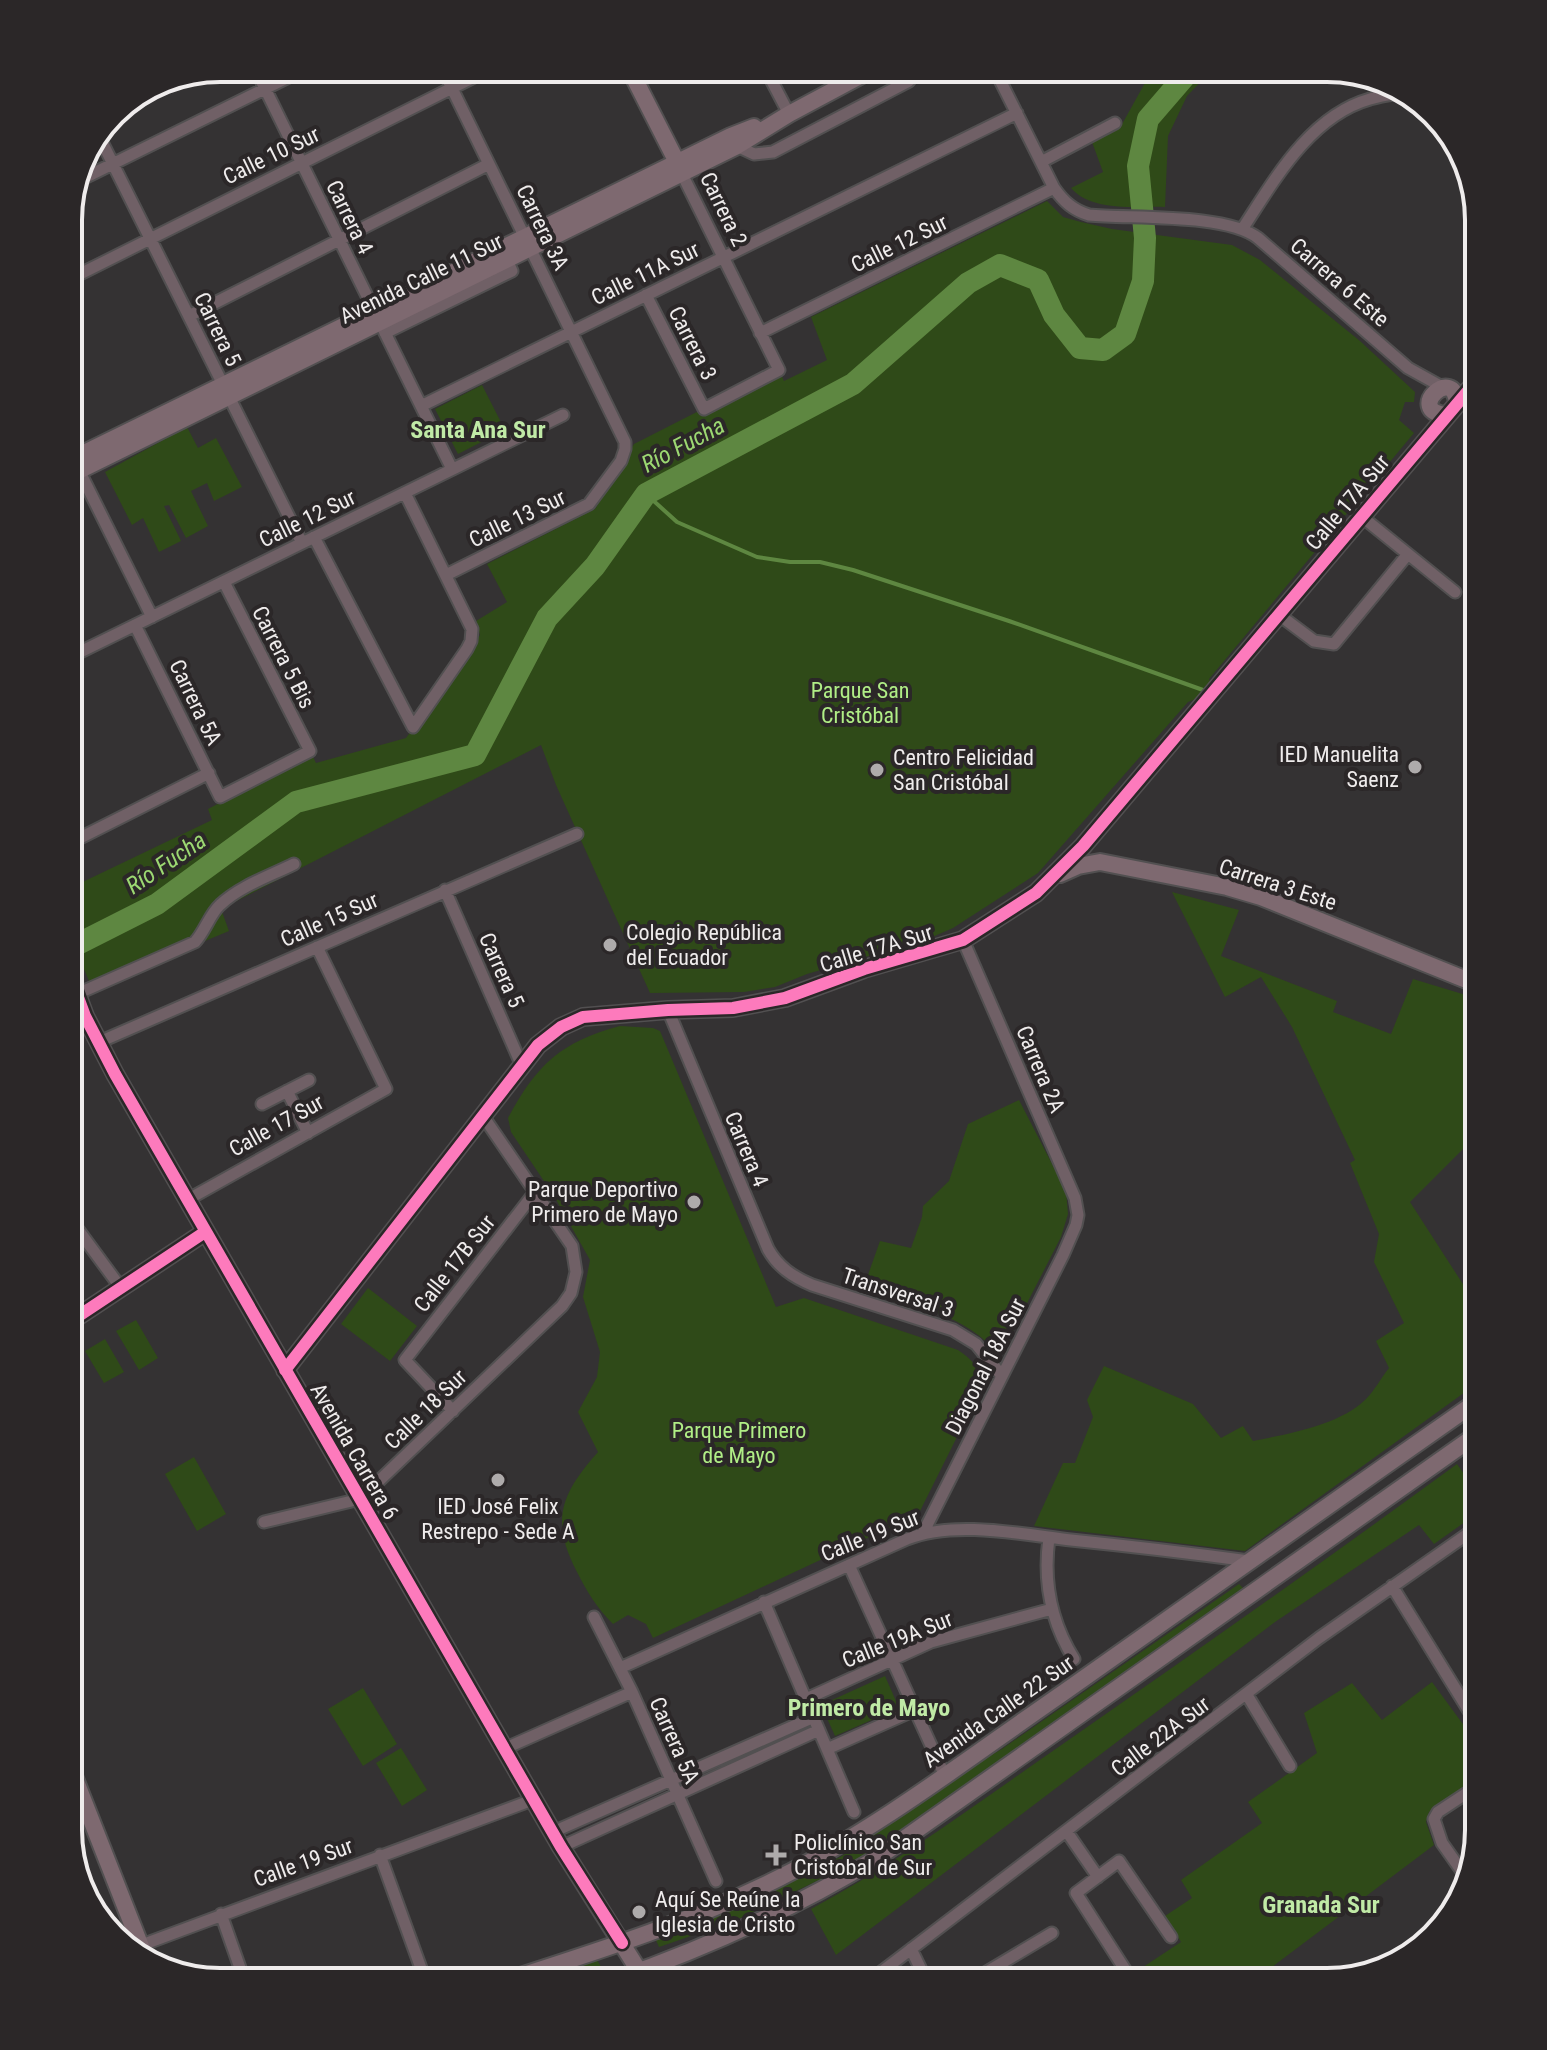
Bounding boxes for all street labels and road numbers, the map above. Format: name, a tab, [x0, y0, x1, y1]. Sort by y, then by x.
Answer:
street label: Calle 10 Sur	[219, 121, 324, 189]
street label: Carrera 2	[695, 168, 752, 250]
street label: Carrera 4	[321, 176, 378, 258]
street label: Carrera 3A	[511, 180, 574, 274]
street label: Calle 12 Sur	[847, 209, 952, 277]
street label: Avenida Calle 11 Sur	[336, 228, 507, 329]
street label: Carrera 6 Este	[1285, 233, 1394, 332]
street label: Calle 11A Sur	[587, 237, 703, 310]
street label: Carrera 5	[189, 288, 246, 370]
street label: Carrera 3	[663, 302, 722, 384]
street label: Calle 17A Sur	[1300, 449, 1395, 555]
street label: Calle 12 Sur	[255, 484, 360, 552]
street label: Calle 13 Sur	[465, 484, 570, 552]
street label: Carrera 5 Bis	[247, 602, 320, 713]
street label: Carrera 5A	[164, 655, 227, 749]
street label: Carrera 3 Este	[1216, 854, 1340, 915]
street label: Calle 15 Sur	[277, 887, 382, 952]
street label: Calle 17A Sur	[817, 919, 936, 977]
street label: Carrera 5	[474, 929, 529, 1011]
street label: Carrera 2A	[1011, 1022, 1070, 1117]
street label: Calle 17 Sur	[225, 1089, 328, 1162]
street label: Carrera 4	[720, 1108, 774, 1191]
street label: Calle 17B Sur	[409, 1210, 500, 1317]
street label: Transversal 3	[839, 1263, 957, 1322]
street label: Diagonal 18A Sur	[940, 1294, 1031, 1439]
street label: Calle 18 Sur	[379, 1364, 472, 1454]
street label: Avenida Carrera 6	[305, 1379, 404, 1524]
street label: Calle 19 Sur	[817, 1504, 923, 1567]
street label: Calle 19A Sur	[838, 1606, 956, 1673]
street label: Avenida Calle 22 Sur	[918, 1650, 1079, 1773]
street label: Calle 22A Sur	[1106, 1691, 1215, 1781]
street label: Carrera 5A	[644, 1693, 705, 1788]
street label: Calle 19 Sur	[250, 1833, 357, 1892]

